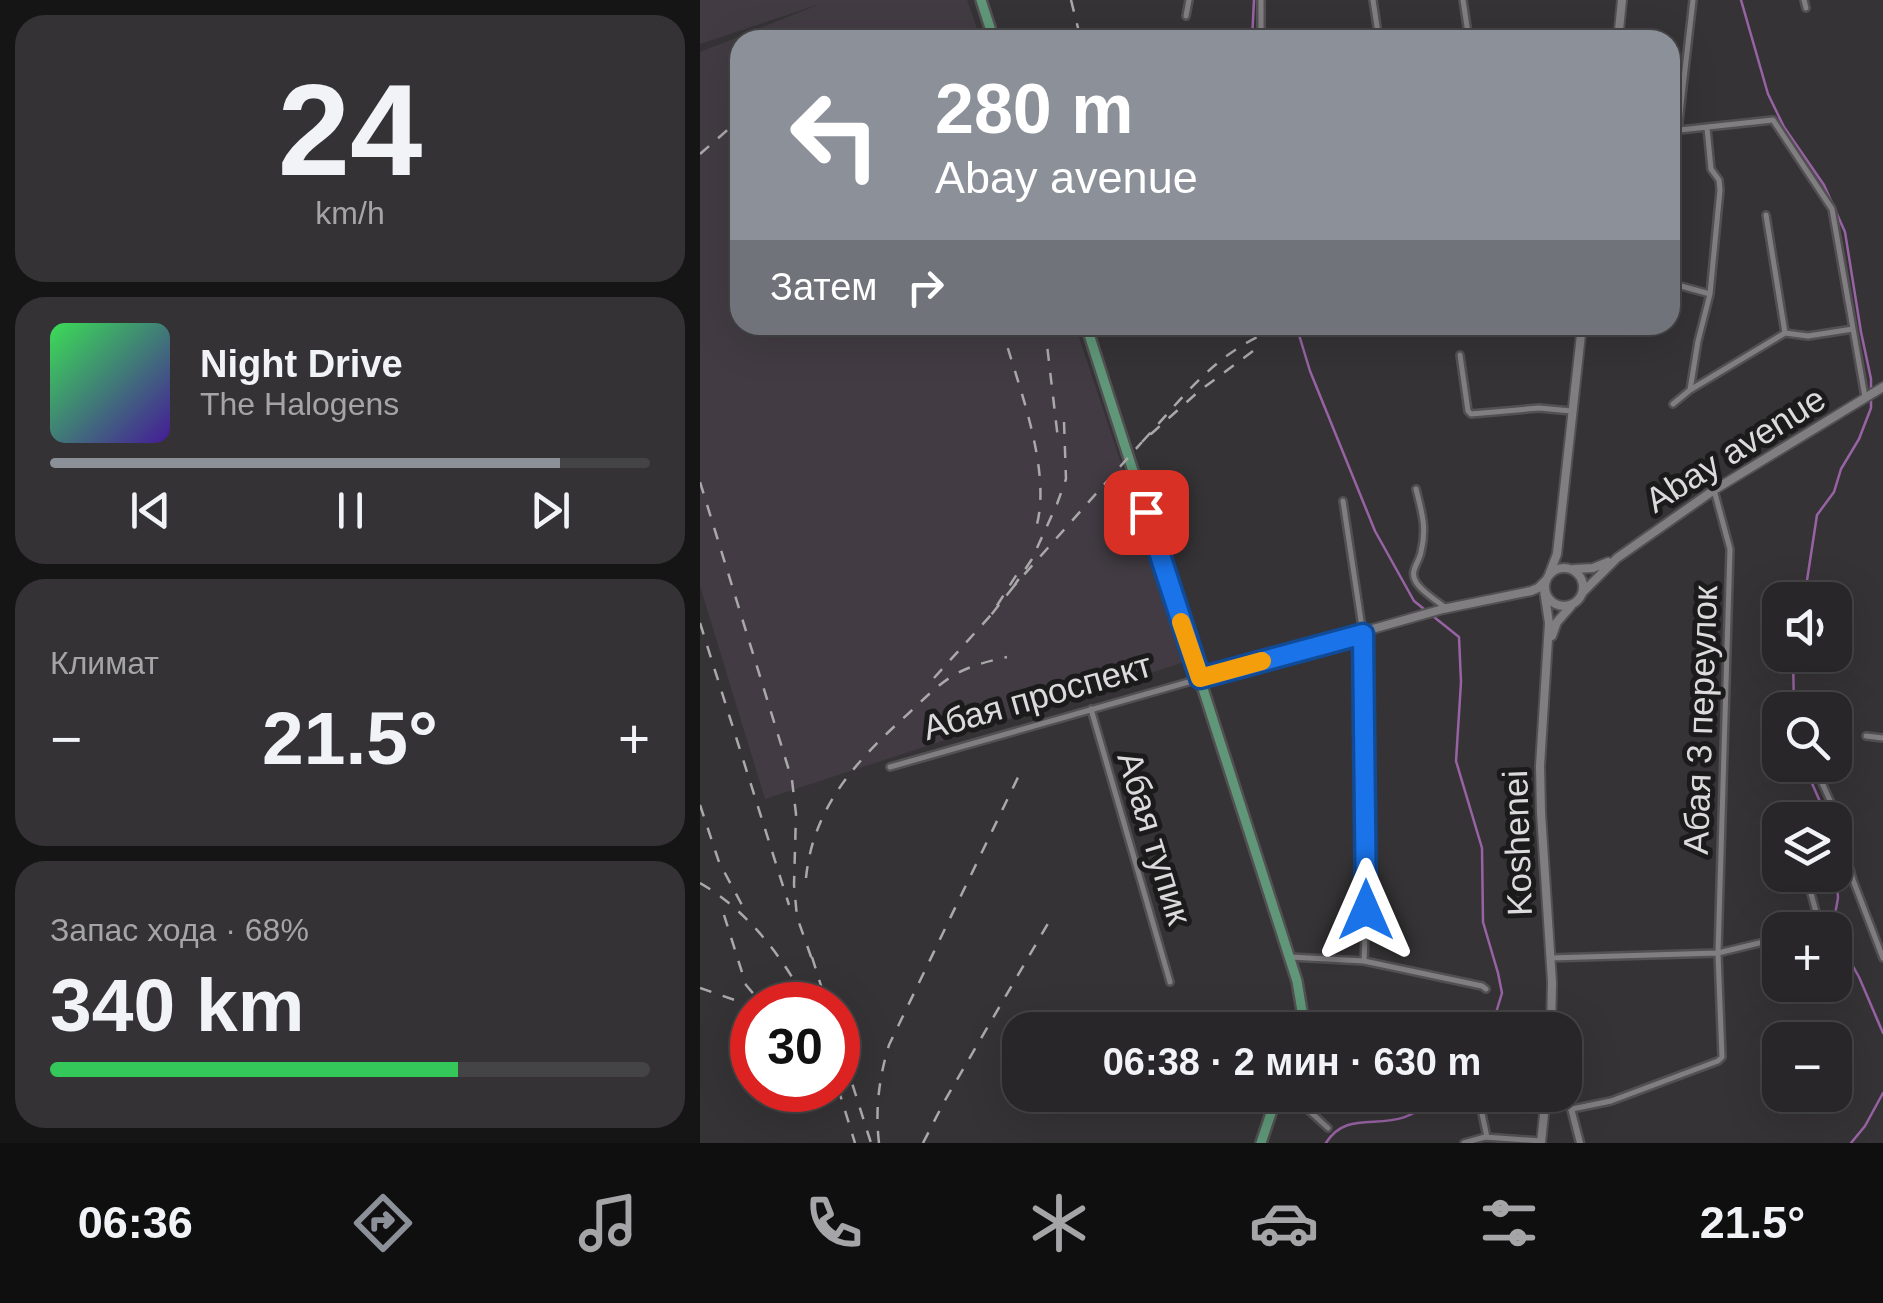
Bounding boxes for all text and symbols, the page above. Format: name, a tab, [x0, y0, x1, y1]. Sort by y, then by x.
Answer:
text: 24	[278, 57, 422, 203]
icon: left	[770, 70, 900, 200]
text: 280 m	[935, 70, 1133, 148]
text: Abay avenue	[935, 152, 1198, 203]
text: km/h	[315, 195, 385, 231]
icon: right	[898, 260, 953, 315]
text: Затем	[770, 266, 878, 308]
text: Night Drive	[200, 343, 403, 385]
street label: Abay avenue	[1638, 378, 1832, 520]
text: The Halogens	[200, 386, 399, 422]
pin	[1104, 470, 1189, 555]
icon: previous	[123, 483, 178, 538]
icon: pause	[323, 483, 378, 538]
icon: next	[523, 483, 578, 538]
icon: arrive	[1119, 485, 1174, 540]
map controls	[1762, 582, 1852, 1112]
button: sound	[1762, 582, 1852, 672]
street label: Абая 3 переулок	[1676, 584, 1724, 855]
text: Климат	[50, 645, 159, 681]
street label: Абая проспект	[918, 645, 1156, 747]
button: search	[1762, 692, 1852, 782]
text: 21.5°	[262, 696, 438, 780]
text: −	[50, 708, 82, 770]
text: +	[618, 708, 650, 770]
street label: Абая тупик	[1110, 747, 1200, 930]
street label: Koshenei	[1495, 769, 1539, 917]
button: layers	[1762, 802, 1852, 892]
position arrow	[1314, 858, 1418, 962]
text: Запас хода · 68%	[50, 912, 309, 948]
button: +	[1762, 912, 1852, 1002]
text: 340 km	[50, 963, 304, 1047]
speed limit sign: 30	[730, 982, 860, 1112]
button: −	[1762, 1022, 1852, 1112]
text: 06:38 · 2 мин · 630 m	[1103, 1041, 1481, 1083]
icon: directions	[348, 1188, 418, 1258]
icon: music	[573, 1188, 643, 1258]
icon: phone	[799, 1188, 869, 1258]
icon: climate	[1024, 1188, 1094, 1258]
icon: car	[1249, 1188, 1319, 1258]
icon: filters	[1474, 1188, 1544, 1258]
text: 06:36	[78, 1197, 193, 1248]
text: 21.5°	[1700, 1197, 1805, 1248]

